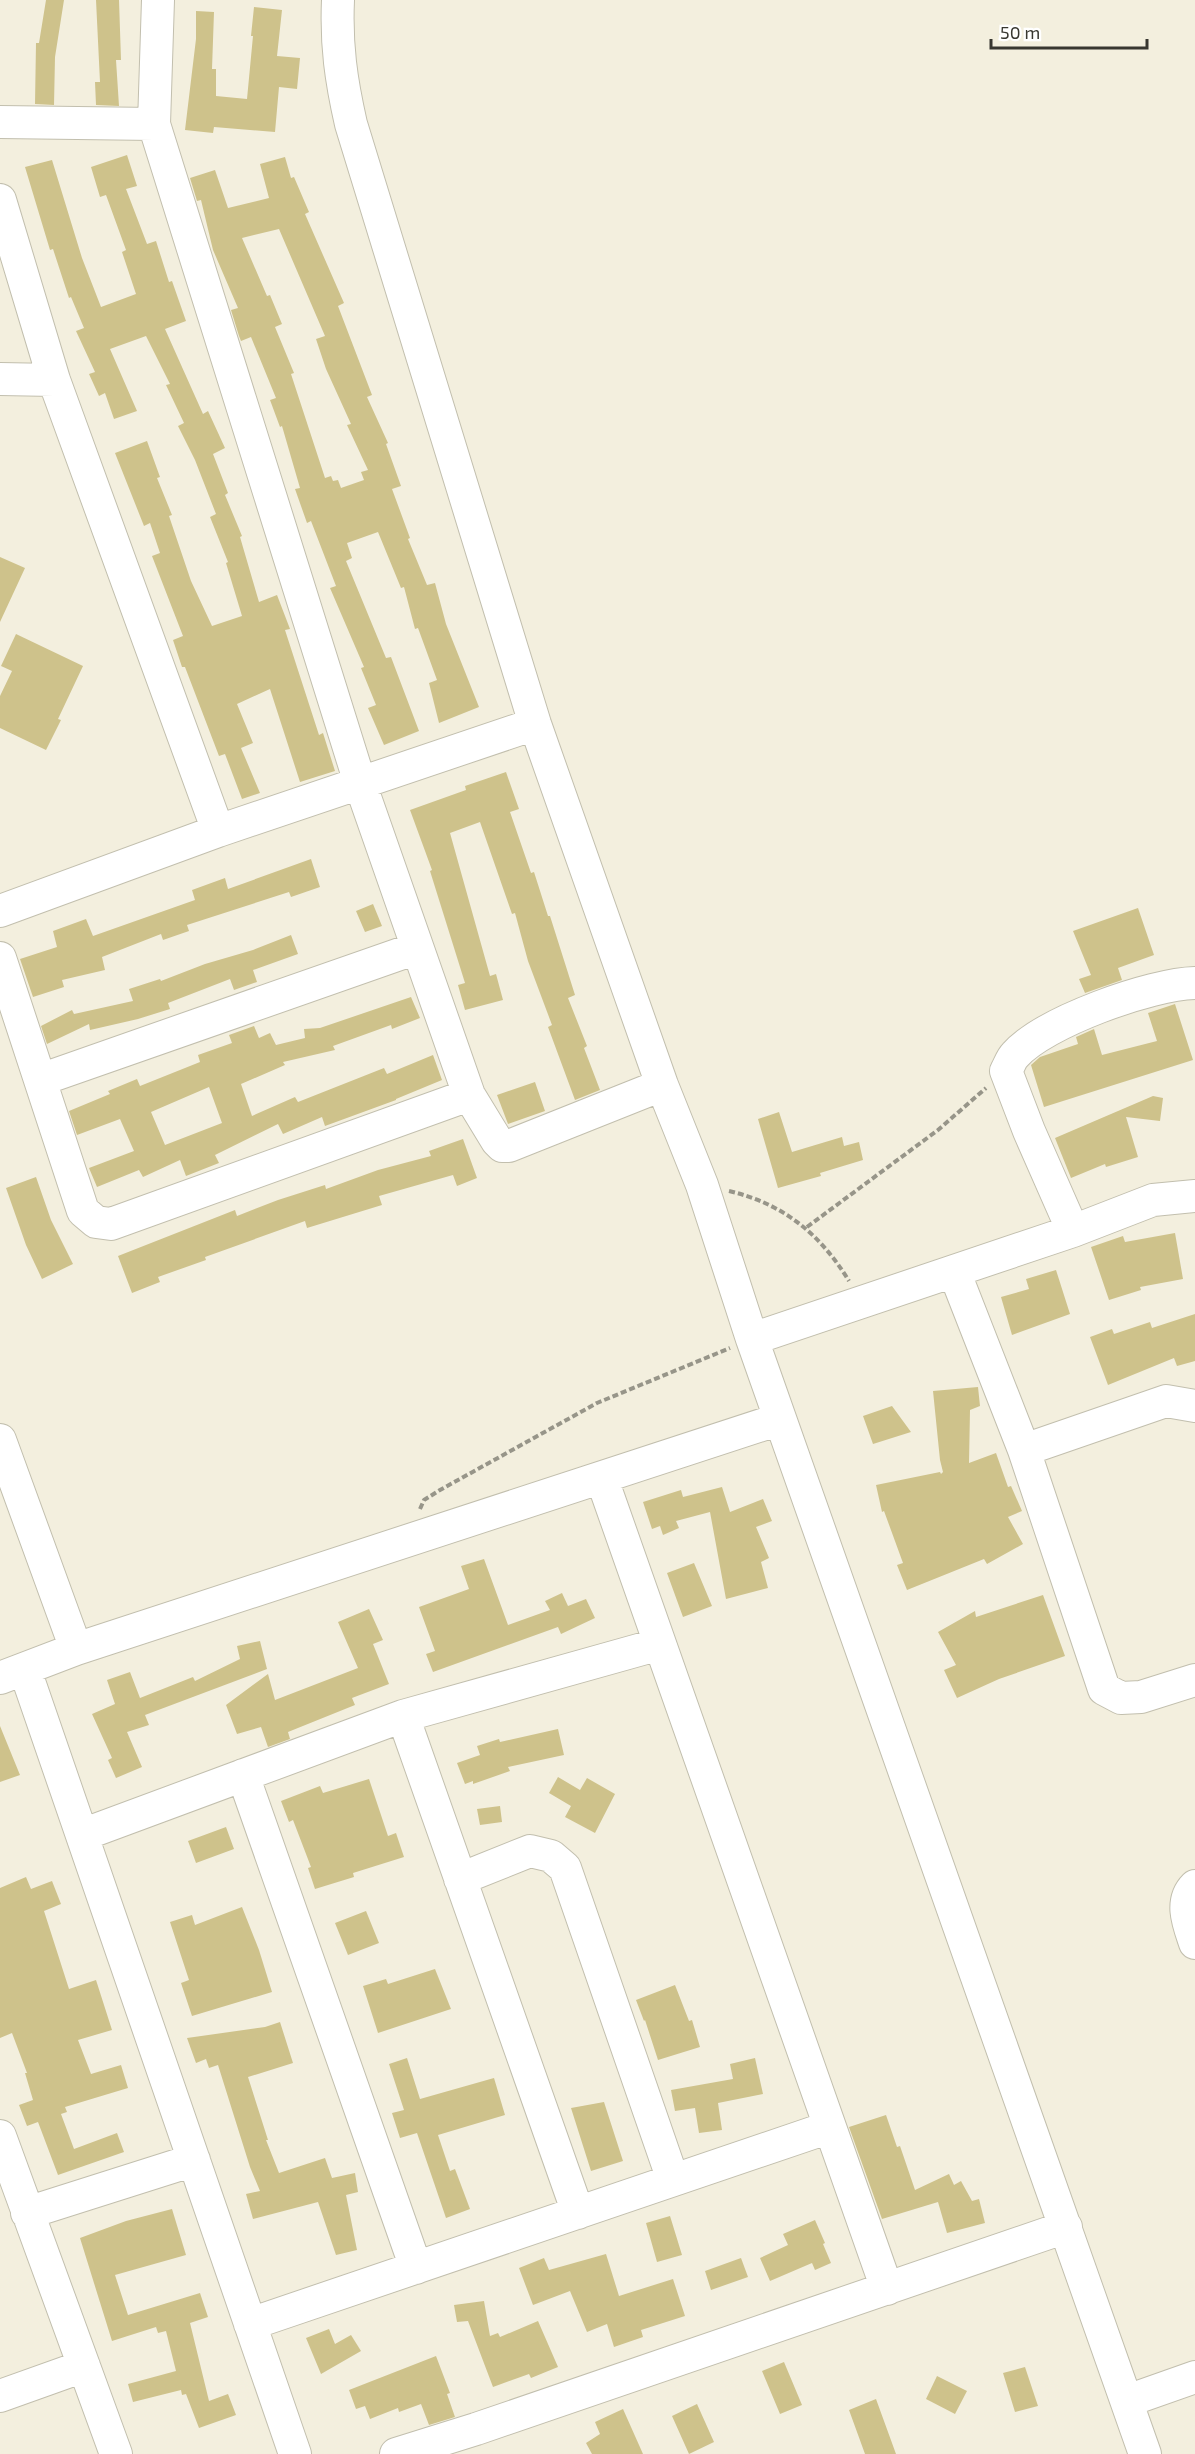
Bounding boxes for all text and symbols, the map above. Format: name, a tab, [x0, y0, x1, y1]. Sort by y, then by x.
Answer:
scale bar	[991, 12, 1147, 50]
text: 50 m	[1000, 21, 1040, 43]

